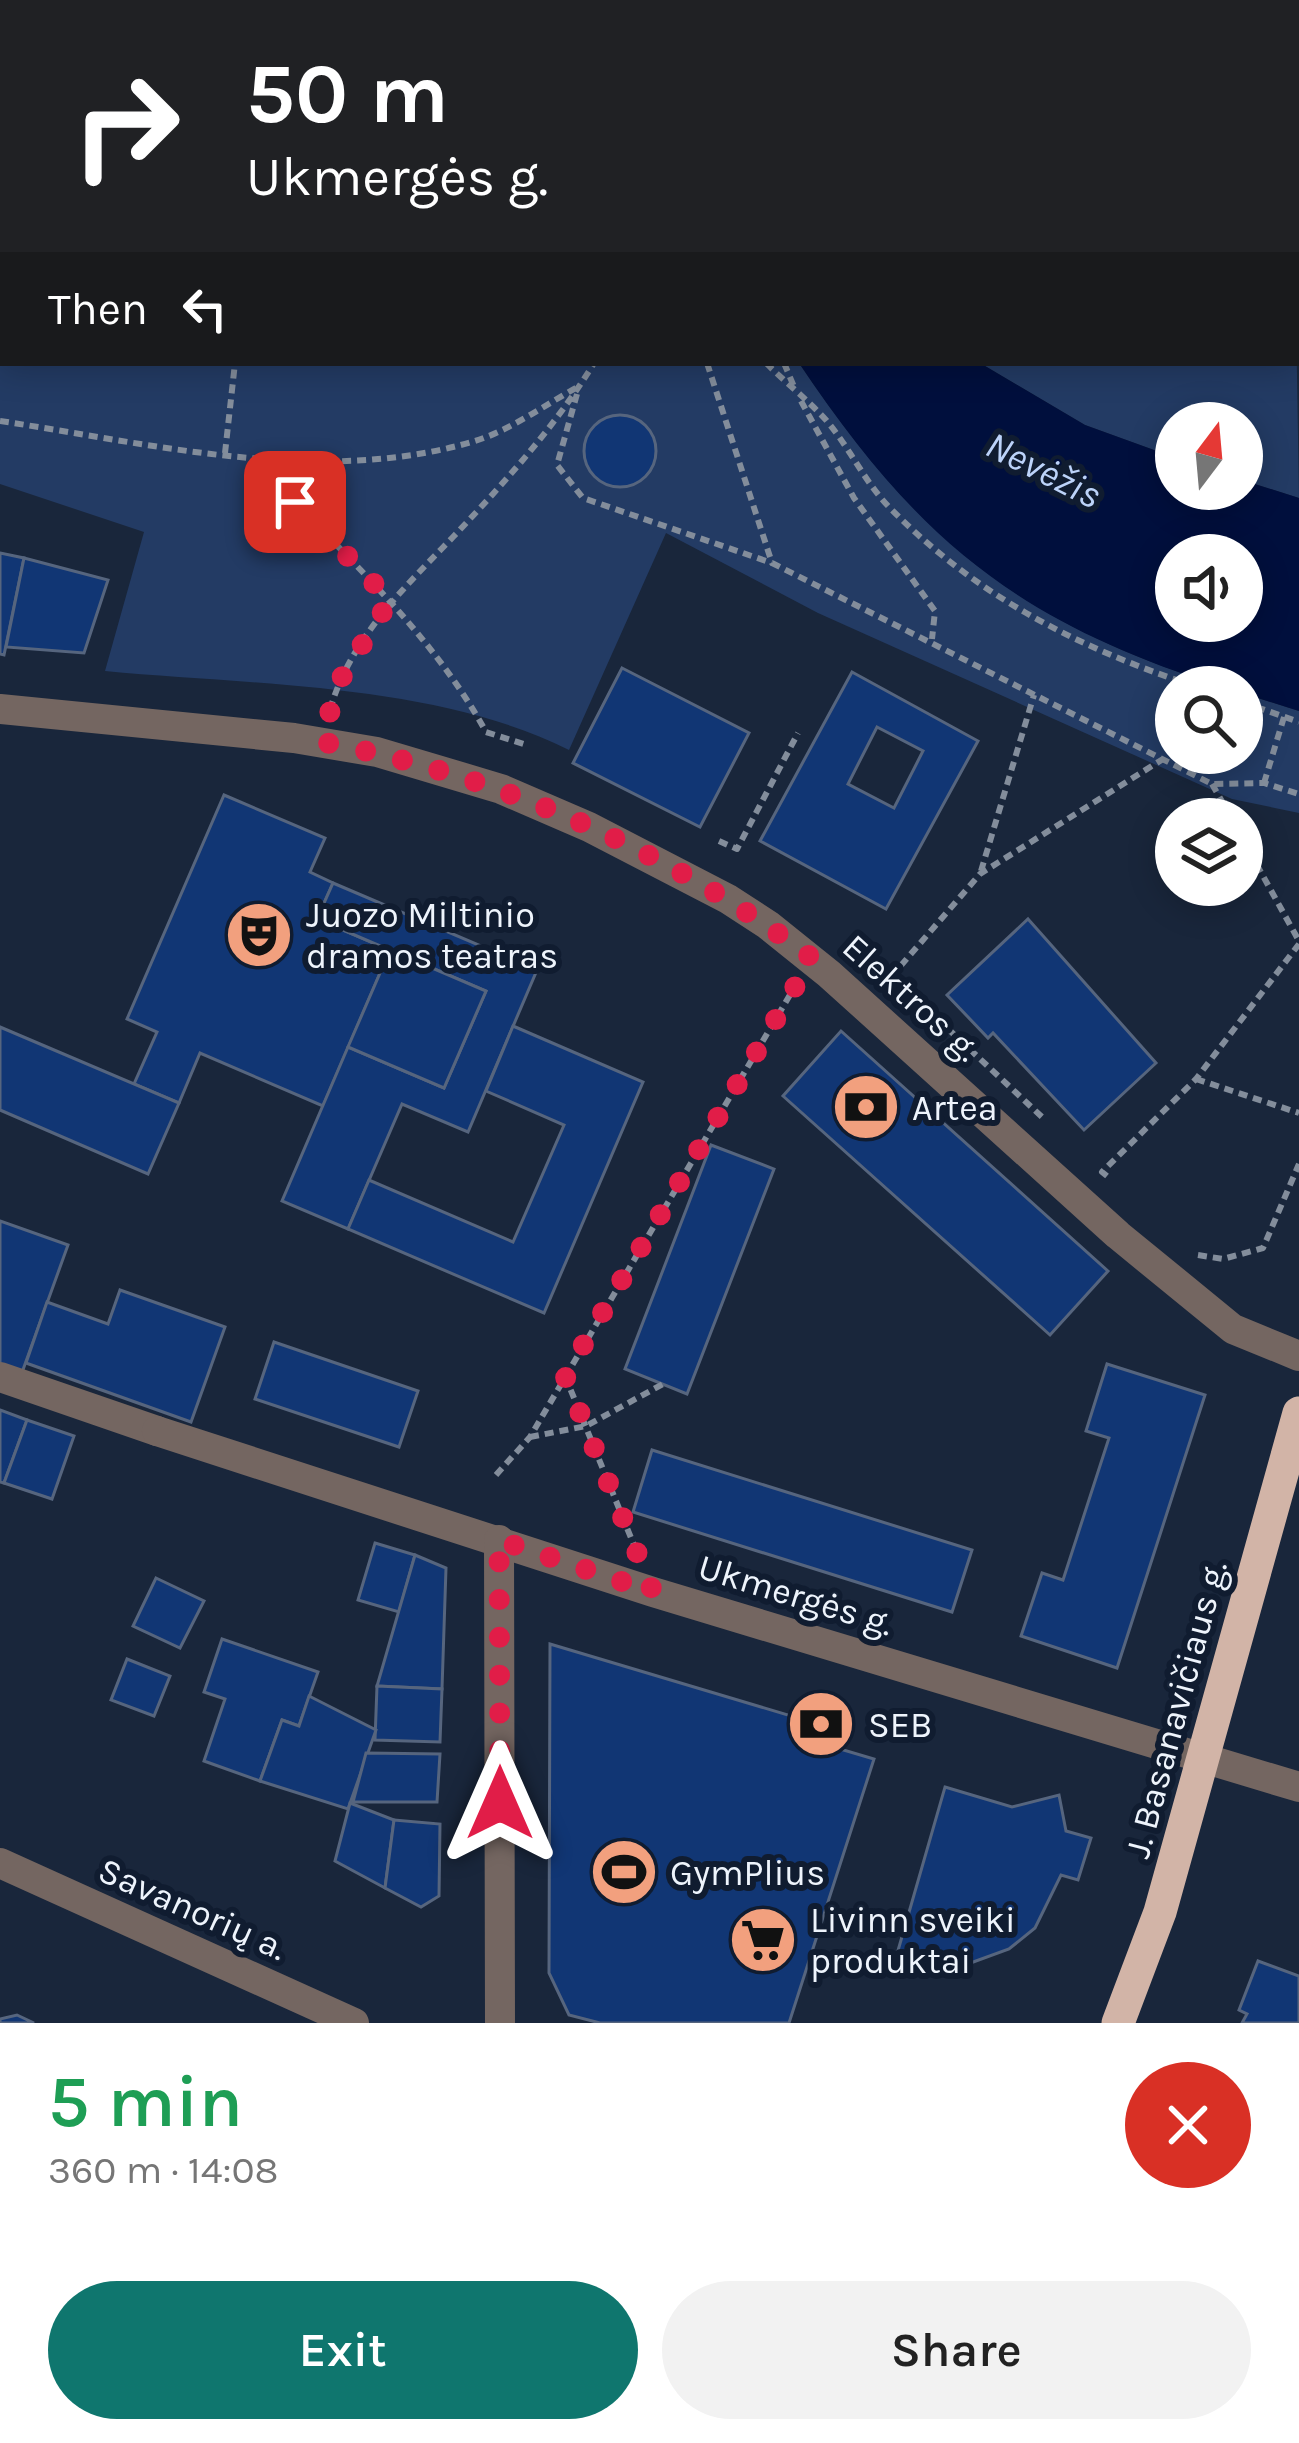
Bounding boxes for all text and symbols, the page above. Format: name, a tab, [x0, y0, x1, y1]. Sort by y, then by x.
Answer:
text: 50 m	[246, 45, 449, 143]
icon: right	[48, 48, 204, 204]
text: Ukmergės g.	[246, 145, 548, 209]
icon: left	[172, 276, 238, 342]
text: Then	[48, 283, 148, 335]
north arrow	[1155, 402, 1263, 510]
map controls	[1155, 402, 1263, 906]
water label: Nevėžis	[978, 421, 1109, 518]
pin	[244, 451, 346, 553]
icon: arrive	[262, 469, 328, 535]
button: sound	[1155, 534, 1263, 642]
button: search	[1155, 666, 1263, 774]
button: layers	[1155, 798, 1263, 906]
place label: Juozo Miltinio dramos teatras	[306, 894, 558, 977]
theatre icon: Juozo Miltinio dramos teatras	[224, 900, 294, 970]
street label: Elektros g.	[834, 925, 988, 1070]
bank icon: Artea	[831, 1072, 901, 1142]
place label: Artea	[912, 1087, 998, 1129]
street label: Ukmergės g.	[693, 1545, 898, 1644]
street label: J. Basanavičiaus g.	[1116, 1556, 1236, 1862]
bank icon: SEB	[786, 1689, 856, 1759]
place label: SEB	[868, 1704, 932, 1746]
position arrow	[437, 1740, 563, 1866]
sports icon: GymPlius	[589, 1837, 659, 1907]
street label: Savanorių a.	[92, 1849, 293, 1969]
place label: GymPlius	[670, 1852, 825, 1894]
place label: Livinn sveiki produktai	[810, 1899, 1016, 1982]
supermarket icon: Livinn sveiki produktai	[728, 1905, 798, 1975]
text: 5 min	[48, 2060, 243, 2144]
button: close	[1125, 2062, 1251, 2188]
text: 360 m · 14:08	[48, 2147, 279, 2193]
button: Exit	[48, 2281, 638, 2419]
button: Share	[662, 2281, 1251, 2419]

